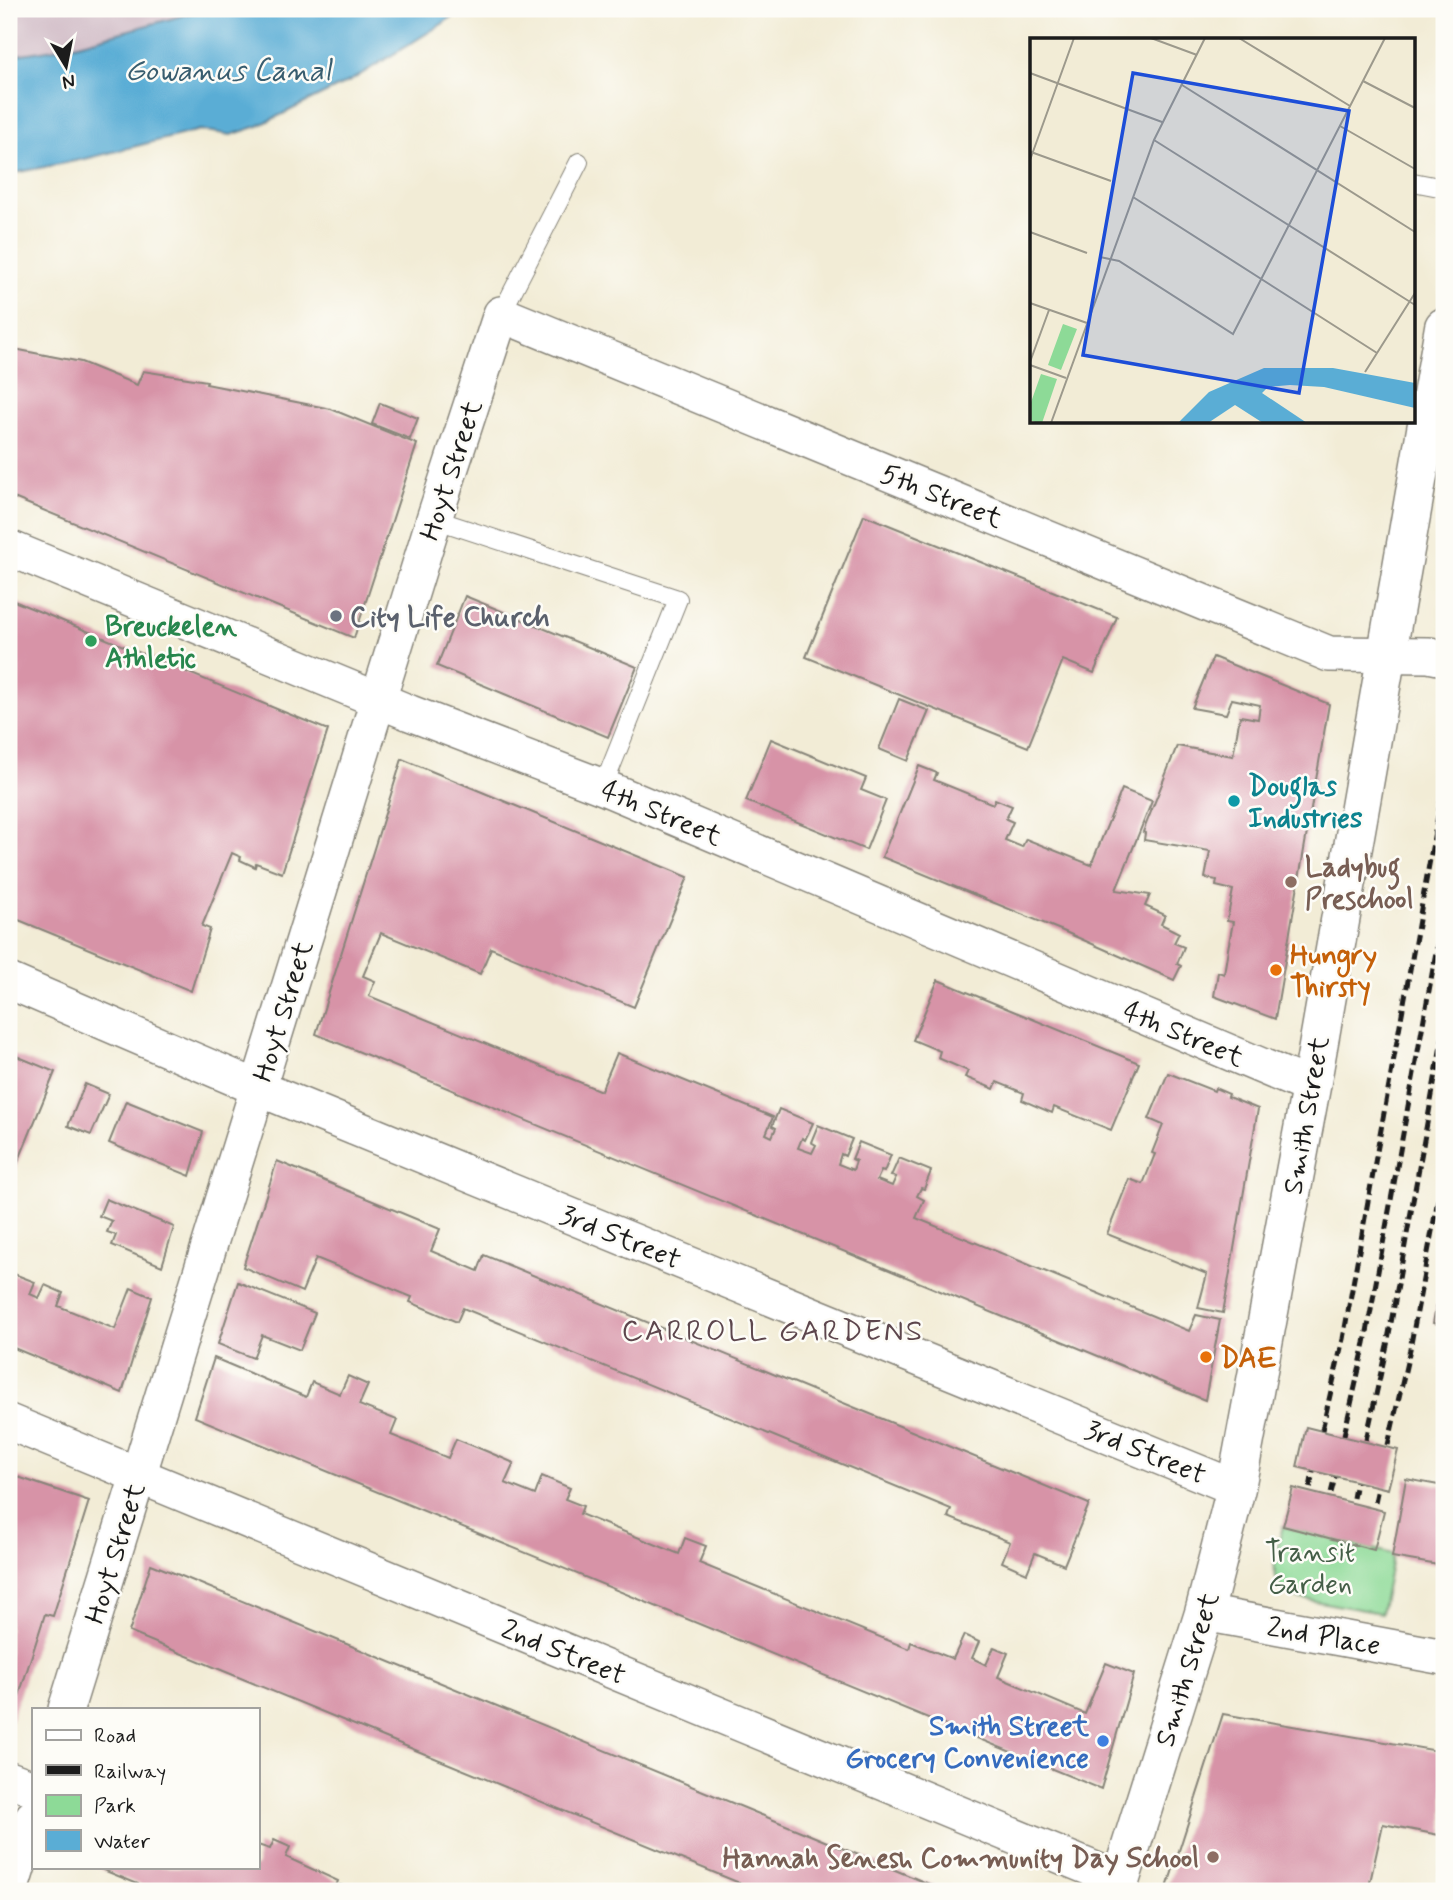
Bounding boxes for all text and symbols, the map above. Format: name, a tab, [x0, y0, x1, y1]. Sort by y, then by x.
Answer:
north arrow	[32, 32, 102, 102]
inset map	[1030, 38, 1414, 424]
water label: Gowanus Canal	[125, 52, 333, 91]
text: N	[60, 68, 77, 95]
street label: Hoyt Street	[412, 395, 493, 546]
street label: 5th Street	[875, 456, 1008, 539]
place label: City Life Church	[350, 600, 550, 637]
marker: City Life Church	[328, 608, 344, 624]
place label: Breuckelen Athletic	[105, 609, 238, 678]
marker: Breuckelen Athletic	[83, 633, 99, 649]
place label: Douglas Industries	[1248, 769, 1363, 838]
street label: 4th Street	[595, 772, 727, 856]
marker: Douglas Industries	[1226, 793, 1242, 809]
place label: Ladybug Preschool	[1305, 850, 1413, 919]
marker: Ladybug Preschool	[1283, 874, 1299, 890]
street label: Hoyt Street	[245, 936, 324, 1087]
place label: Hungry Thirsty	[1290, 938, 1377, 1007]
marker: Hungry Thirsty	[1268, 962, 1284, 978]
street label: 4th Street	[1117, 993, 1249, 1077]
street label: Smith Street	[1275, 1033, 1340, 1197]
street label: 3rd Street	[554, 1197, 686, 1279]
district label: CARROLL GARDENS	[622, 1312, 924, 1351]
place label: DAE	[1220, 1341, 1277, 1378]
marker: DAE	[1198, 1349, 1214, 1365]
street label: 3rd Street	[1079, 1412, 1211, 1494]
street label: Hoyt Street	[77, 1478, 156, 1629]
park label: Transit Garden	[1265, 1535, 1355, 1604]
street label: Smith Street	[1147, 1587, 1230, 1752]
street label: 2nd Place	[1264, 1609, 1383, 1666]
street label: 2nd Street	[495, 1612, 631, 1695]
legend	[32, 1708, 259, 1868]
place label: Smith Street Grocery Convenience	[845, 1709, 1090, 1778]
text: Road	[94, 1722, 136, 1750]
marker: Smith Street Grocery Convenience	[1095, 1733, 1111, 1749]
text: Railway	[94, 1758, 166, 1786]
text: Park	[94, 1792, 136, 1820]
text: Water	[94, 1828, 150, 1856]
place label: Hannah Senesh Community Day School	[722, 1841, 1199, 1878]
marker: Hannah Senesh Community Day School	[1205, 1849, 1221, 1865]

